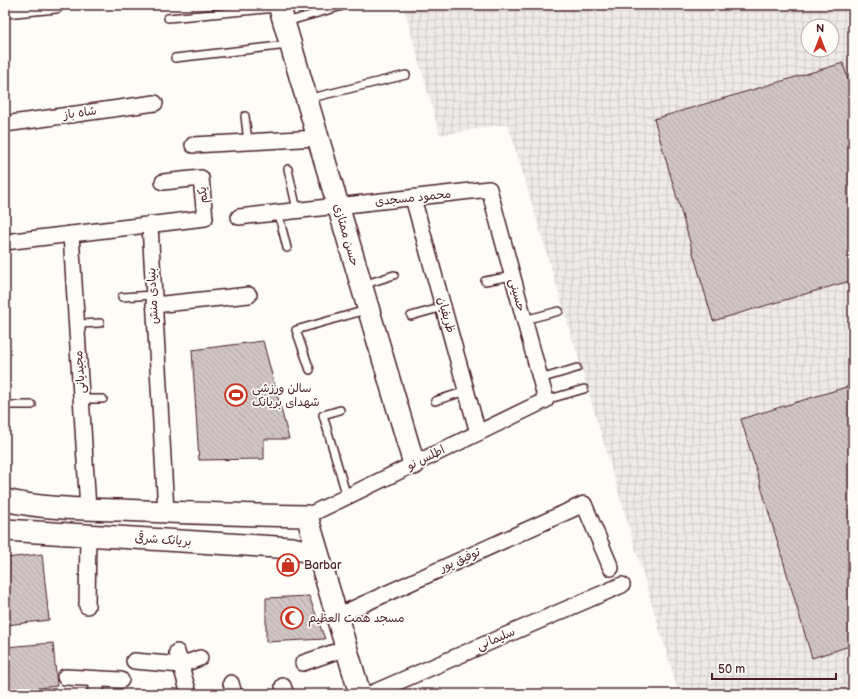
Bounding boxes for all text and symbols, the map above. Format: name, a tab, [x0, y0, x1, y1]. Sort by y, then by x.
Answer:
north arrow	[800, 18, 840, 58]
text: N	[816, 22, 824, 35]
street label: شاه باز	[62, 103, 97, 123]
street label: یکم	[195, 186, 212, 204]
street label: محمود مسجدی	[374, 187, 452, 209]
street label: حسن ممتازی	[330, 202, 362, 268]
street label: بنیادی منش	[144, 267, 162, 325]
street label: حسینی	[505, 277, 529, 313]
street label: ظریفیان	[434, 295, 458, 335]
street label: مجیدیانی	[71, 350, 89, 394]
place label: سالن ورزشی شهدای بریانک	[252, 381, 320, 410]
sports icon: سالن ورزشی شهدای بریانک	[223, 382, 249, 408]
street label: اطلس نو	[404, 442, 447, 474]
street label: بریانک شرقی	[134, 531, 192, 549]
street label: توفیق پور	[437, 544, 483, 576]
shop icon: Barbar	[275, 552, 301, 578]
place label: Barbar	[304, 558, 342, 573]
mosque icon: مسجد همت العظیم	[279, 605, 305, 631]
place label: مسجد همت العظیم	[308, 611, 405, 627]
street label: سلیمانی	[475, 624, 517, 654]
scale bar	[712, 655, 836, 681]
text: 50 m	[718, 662, 745, 677]

